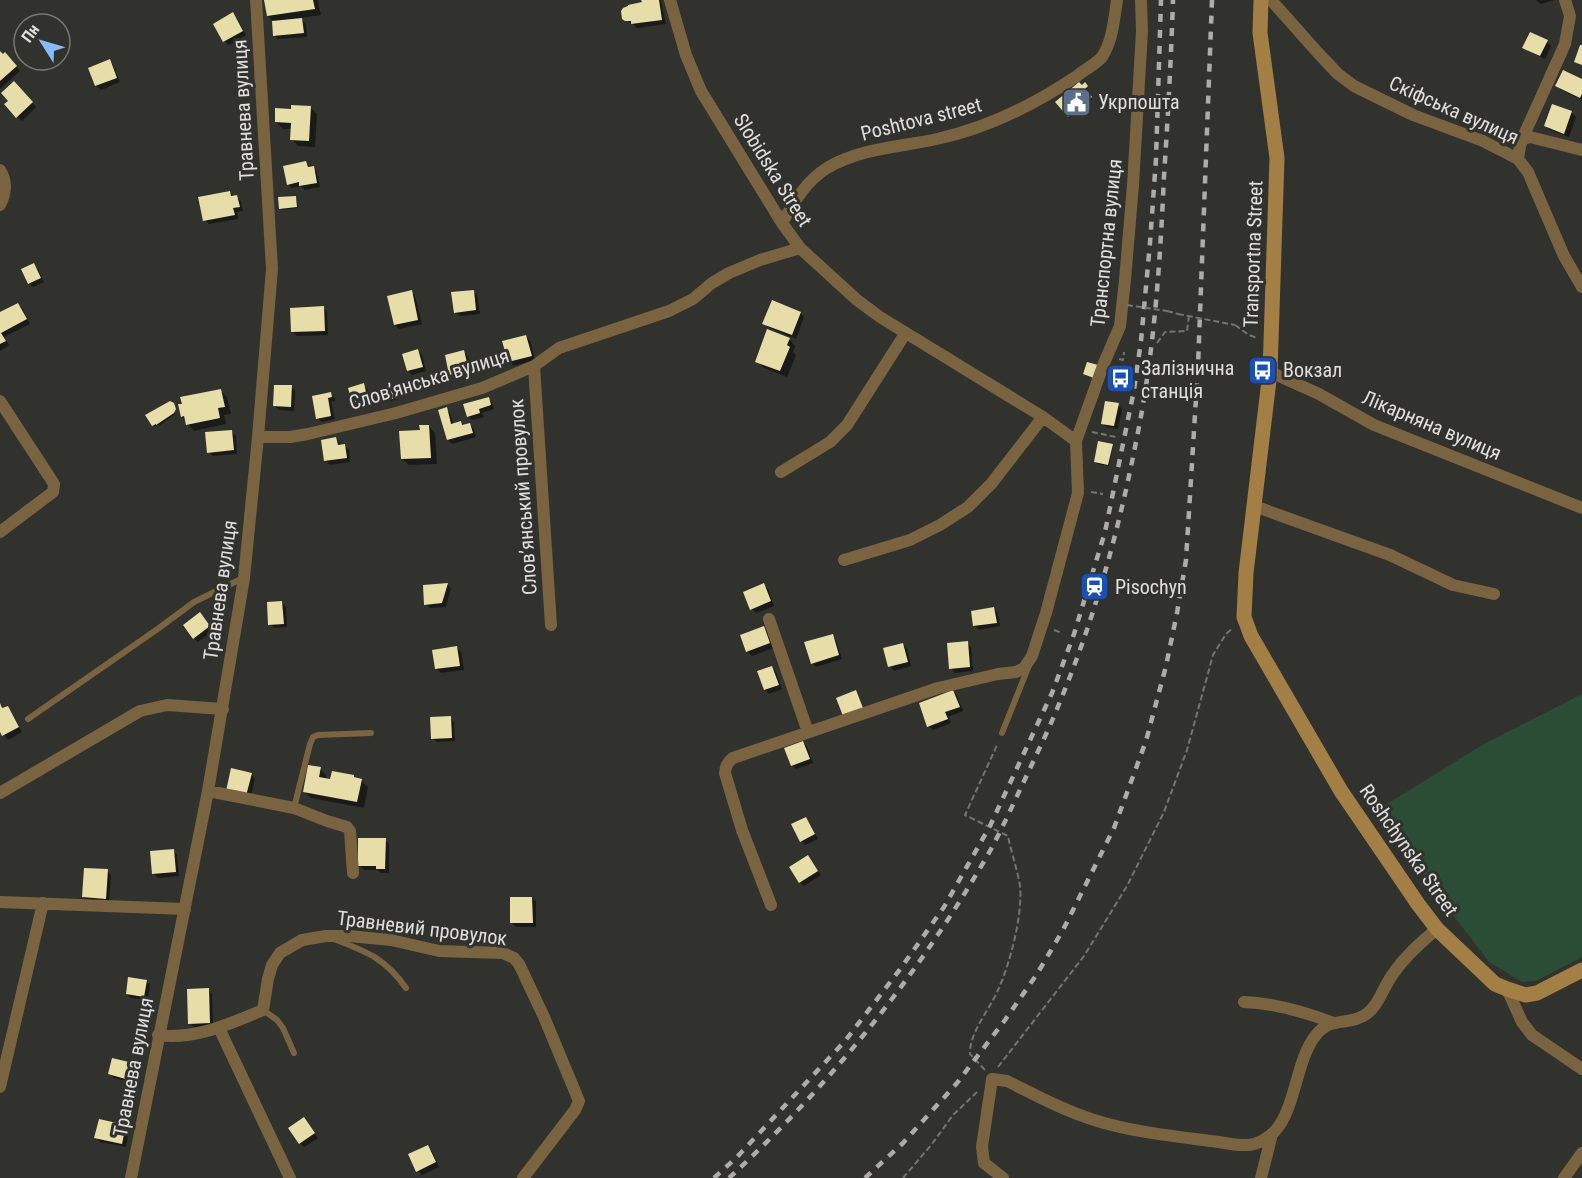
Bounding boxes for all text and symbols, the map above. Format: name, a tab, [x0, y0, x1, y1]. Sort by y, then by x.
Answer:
north arrow	[12, 12, 72, 72]
text: Пн	[17, 20, 43, 46]
street label: Травнева вулиця	[227, 39, 259, 181]
street label: Скіфська вулиця	[1386, 71, 1522, 149]
public building icon: Укрпошта	[1061, 86, 1093, 118]
place label: Укрпошта	[1098, 90, 1180, 114]
street label: Poshtova street	[858, 92, 984, 146]
street label: Slobidska Street	[729, 109, 817, 231]
street label: Транспортна вулиця	[1085, 158, 1127, 328]
street label: Transportna Street	[1238, 180, 1268, 328]
street label: Слов’янська вулиця	[346, 343, 512, 415]
bus stop icon: Вокзал	[1246, 354, 1278, 386]
place label: Залізнична станція	[1141, 356, 1234, 403]
place label: Вокзал	[1283, 358, 1342, 382]
bus stop icon: Залізнична станція	[1104, 363, 1136, 395]
street label: Лікарняна вулиця	[1359, 385, 1505, 465]
street label: Слов’янський провулок	[504, 398, 542, 596]
street label: Травнева вулиця	[198, 518, 242, 662]
station icon: Pisochyn	[1078, 571, 1110, 603]
place label: Pisochyn	[1115, 575, 1187, 599]
street label: Roshchynska Street	[1355, 779, 1463, 921]
street label: Травневий провулок	[336, 906, 509, 950]
street label: Травнева вулиця	[108, 995, 158, 1139]

